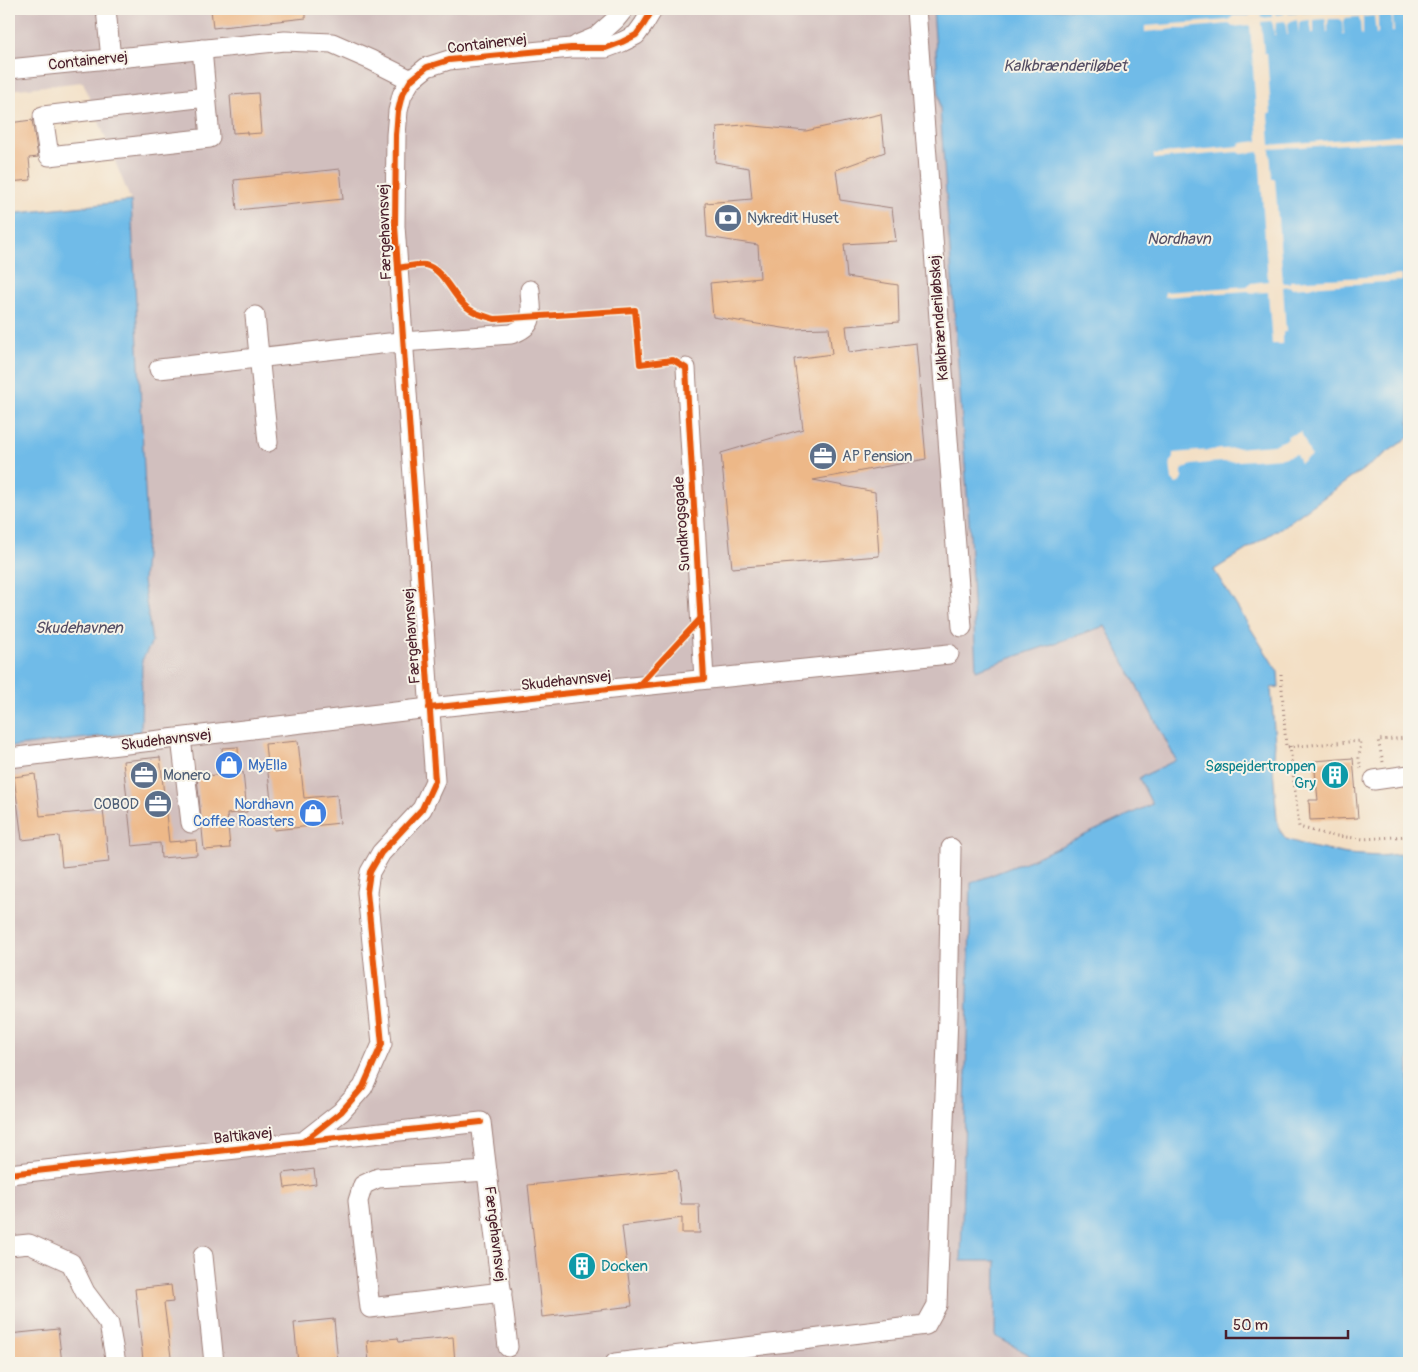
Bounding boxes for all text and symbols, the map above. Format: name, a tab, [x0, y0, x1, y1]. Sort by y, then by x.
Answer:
street label: Containervej	[446, 30, 528, 58]
street label: Containervej	[47, 47, 129, 75]
water label: Kalkbrænderiløbet	[1003, 56, 1128, 76]
street label: Færgehavnsvej	[374, 184, 396, 280]
bank icon: Nykredit Huset	[713, 203, 743, 233]
place label: Nykredit Huset	[747, 209, 840, 228]
water label: Nordhavn	[1147, 229, 1212, 249]
street label: Kalkbrænderiløbskaj	[925, 255, 953, 381]
office icon: AP Pension	[808, 441, 838, 471]
place label: AP Pension	[842, 447, 913, 466]
street label: Sundkrogsgade	[669, 475, 695, 572]
street label: Færgehavnsvej	[399, 587, 425, 685]
water label: Skudehavnen	[35, 618, 124, 638]
street label: Skudehavnsvej	[520, 667, 612, 695]
street label: Skudehavnsvej	[120, 725, 212, 755]
shop icon: MyElla	[214, 750, 244, 780]
place label: MyElla	[248, 756, 287, 775]
place label: Søspejdertroppen Gry	[1205, 757, 1317, 793]
office icon: Monero	[129, 760, 159, 790]
building icon: Søspejdertroppen Gry	[1320, 760, 1350, 790]
place label: Monero	[163, 766, 211, 785]
office icon: COBOD	[143, 789, 173, 819]
place label: COBOD	[93, 795, 139, 814]
place label: Nordhavn Coffee Roasters	[193, 795, 294, 831]
shop icon: Nordhavn Coffee Roasters	[298, 798, 328, 828]
street label: Baltikavej	[213, 1123, 273, 1149]
street label: Færgehavnsvej	[480, 1185, 510, 1283]
building icon: Docken	[567, 1251, 597, 1281]
place label: Docken	[601, 1257, 648, 1276]
scale bar	[1226, 1307, 1348, 1339]
text: 50 m	[1233, 1316, 1268, 1335]

